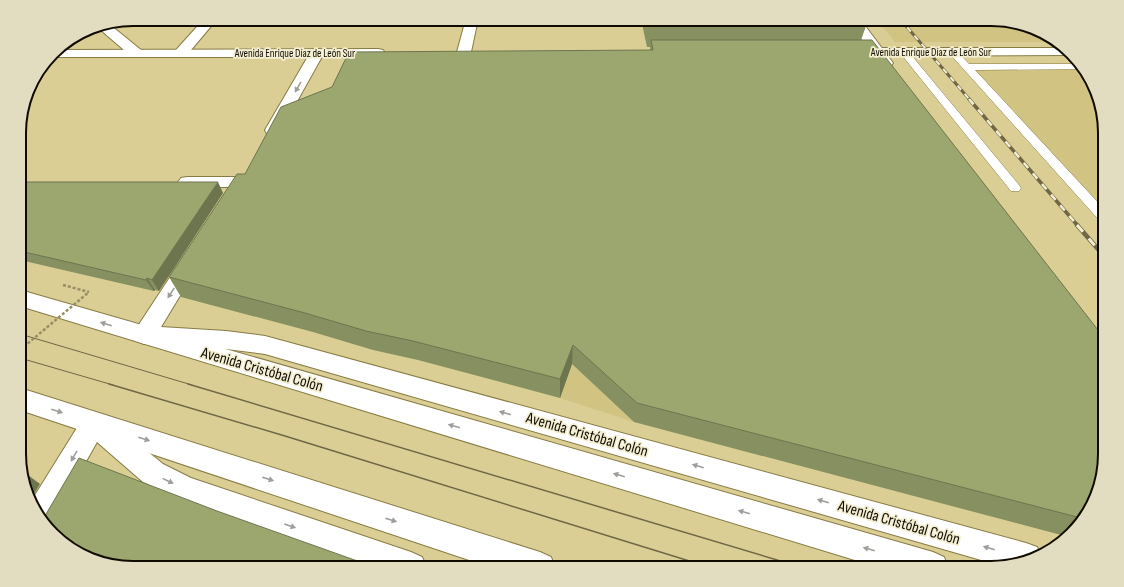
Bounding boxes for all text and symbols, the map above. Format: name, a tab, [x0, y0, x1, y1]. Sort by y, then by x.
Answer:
street label: Avenida Enrique Díaz de León Sur	[870, 46, 991, 59]
street label: Avenida Enrique Díaz de León Sur	[234, 47, 355, 60]
one-way arrow	[294, 81, 301, 93]
one-way arrow	[167, 287, 174, 299]
one-way arrow	[100, 321, 112, 327]
street label: Avenida Cristóbal Colón	[198, 343, 325, 396]
one-way arrow	[51, 408, 63, 414]
street label: Avenida Cristóbal Colón	[523, 408, 650, 461]
one-way arrow	[499, 409, 512, 415]
one-way arrow	[448, 423, 460, 429]
one-way arrow	[139, 436, 151, 442]
one-way arrow	[70, 451, 78, 461]
one-way arrow	[692, 463, 704, 469]
one-way arrow	[613, 472, 625, 478]
one-way arrow	[262, 476, 274, 482]
one-way arrow	[163, 478, 174, 484]
street label: Avenida Cristóbal Colón	[835, 496, 962, 549]
one-way arrow	[817, 498, 829, 504]
one-way arrow	[738, 509, 750, 515]
one-way arrow	[386, 517, 398, 523]
one-way arrow	[285, 523, 297, 529]
one-way arrow	[982, 545, 994, 551]
one-way arrow	[862, 546, 874, 552]

